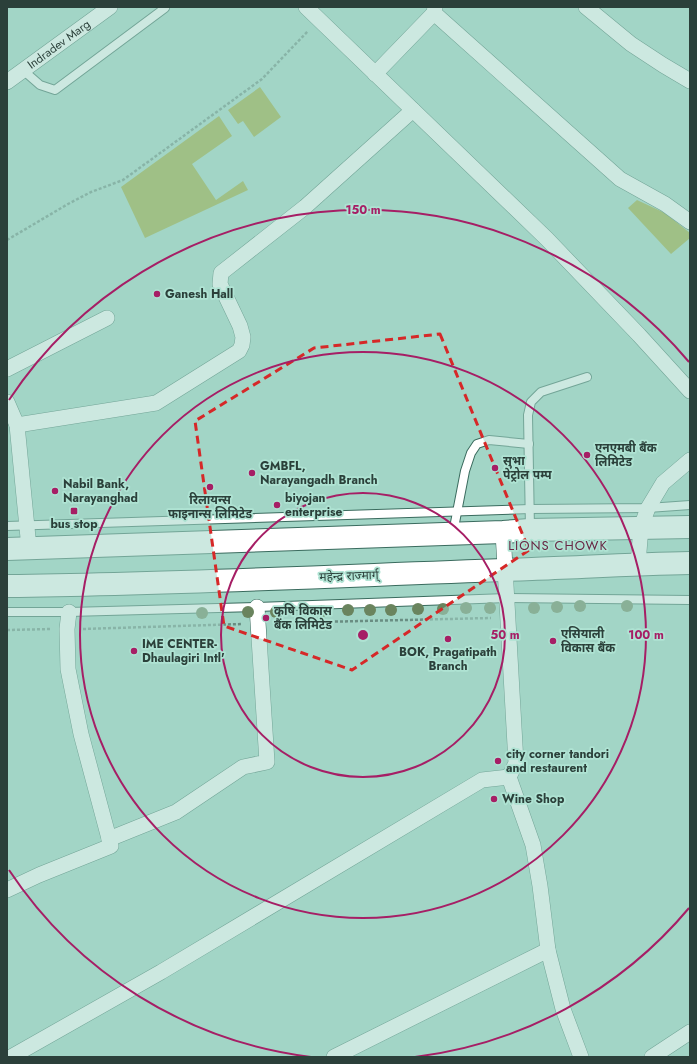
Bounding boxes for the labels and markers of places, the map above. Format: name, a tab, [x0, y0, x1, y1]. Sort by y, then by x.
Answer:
place label: Ganesh Hall	[165, 285, 233, 303]
marker: Ganesh Hall	[152, 289, 162, 299]
place label: एनएमबी बैंक लिमिटेड	[595, 439, 658, 471]
marker: एनएमबी बैंक लिमिटेड	[582, 450, 592, 460]
place label: सुभा पेट्रोल पम्प	[503, 452, 552, 484]
place label: GMBFL, Narayangadh Branch	[260, 457, 378, 489]
marker: सुभा पेट्रोल पम्प	[490, 463, 500, 473]
marker: GMBFL, Narayangadh Branch	[247, 468, 257, 478]
place label: Nabil Bank, Narayanghad	[63, 475, 138, 507]
marker: रिलायन्स फाइनान्स लिमिटेड	[205, 482, 215, 492]
marker: Nabil Bank, Narayanghad	[50, 486, 60, 496]
place label: biyojan enterprise	[285, 489, 343, 521]
place label: रिलायन्स फाइनान्स लिमिटेड	[168, 491, 252, 523]
marker: biyojan enterprise	[272, 500, 282, 510]
marker: bus stop	[69, 506, 79, 516]
place label: bus stop	[50, 515, 98, 533]
place label: कृषि विकास बैंक लिमिटेड	[274, 602, 333, 634]
marker: कृषि विकास बैंक लिमिटेड	[261, 613, 271, 623]
place label: एसियाली विकास बैंक	[561, 625, 616, 657]
centre of rings	[356, 628, 370, 642]
marker: BOK, Pragatipath Branch	[443, 634, 453, 644]
place label: IME CENTER- Dhaulagiri Intl'	[142, 635, 225, 667]
marker: एसियाली विकास बैंक	[548, 636, 558, 646]
place label: BOK, Pragatipath Branch	[399, 643, 497, 675]
marker: IME CENTER- Dhaulagiri Intl'	[129, 646, 139, 656]
place label: city corner tandori and restaurent	[506, 745, 609, 777]
marker: city corner tandori and restaurent	[493, 756, 503, 766]
place label: Wine Shop	[502, 790, 565, 808]
marker: Wine Shop	[489, 794, 499, 804]

